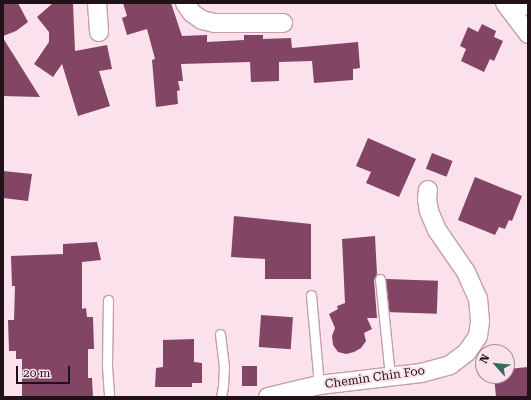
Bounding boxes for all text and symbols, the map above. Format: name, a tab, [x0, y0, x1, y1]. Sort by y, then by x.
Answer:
north arrow	[475, 344, 515, 384]
text: N	[477, 352, 492, 366]
scale bar	[18, 358, 72, 384]
street label: Chemin Chin Foo	[324, 364, 426, 392]
text: 20 m	[23, 366, 50, 380]

